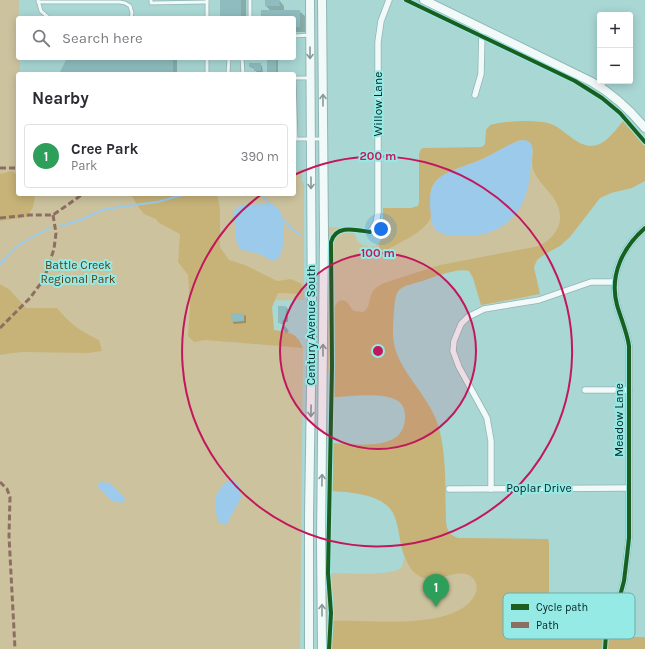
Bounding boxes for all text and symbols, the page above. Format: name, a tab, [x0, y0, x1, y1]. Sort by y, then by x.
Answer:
map controls	[597, 12, 633, 84]
button: +	[597, 12, 633, 48]
search box	[16, 16, 296, 60]
icon: search	[30, 27, 52, 49]
text: Search here	[62, 29, 143, 47]
one-way arrow	[306, 46, 314, 59]
button: −	[597, 48, 633, 84]
street label: Willow Lane	[371, 72, 385, 136]
text: Nearby	[32, 88, 89, 108]
one-way arrow	[319, 94, 327, 107]
text: Cree Park	[71, 140, 138, 158]
text: 1	[44, 149, 48, 164]
text: 390 m	[241, 149, 279, 164]
text: 200 m	[360, 149, 396, 163]
text: Park	[71, 158, 97, 173]
one-way arrow	[307, 176, 315, 189]
your location	[371, 219, 391, 239]
text: 100 m	[361, 246, 395, 260]
park label: Battle Creek Regional Park	[41, 258, 116, 286]
street label: Century Avenue South	[304, 265, 318, 385]
one-way arrow	[319, 344, 327, 357]
centre of rings	[371, 344, 385, 358]
street label: Meadow Lane	[612, 383, 626, 457]
one-way arrow	[307, 404, 315, 417]
one-way arrow	[318, 474, 326, 487]
street label: Poplar Drive	[506, 481, 572, 495]
pin: 1	[423, 574, 449, 607]
legend	[503, 593, 635, 639]
text: Cycle path	[536, 601, 588, 614]
one-way arrow	[318, 604, 325, 617]
text: Path	[536, 619, 559, 632]

